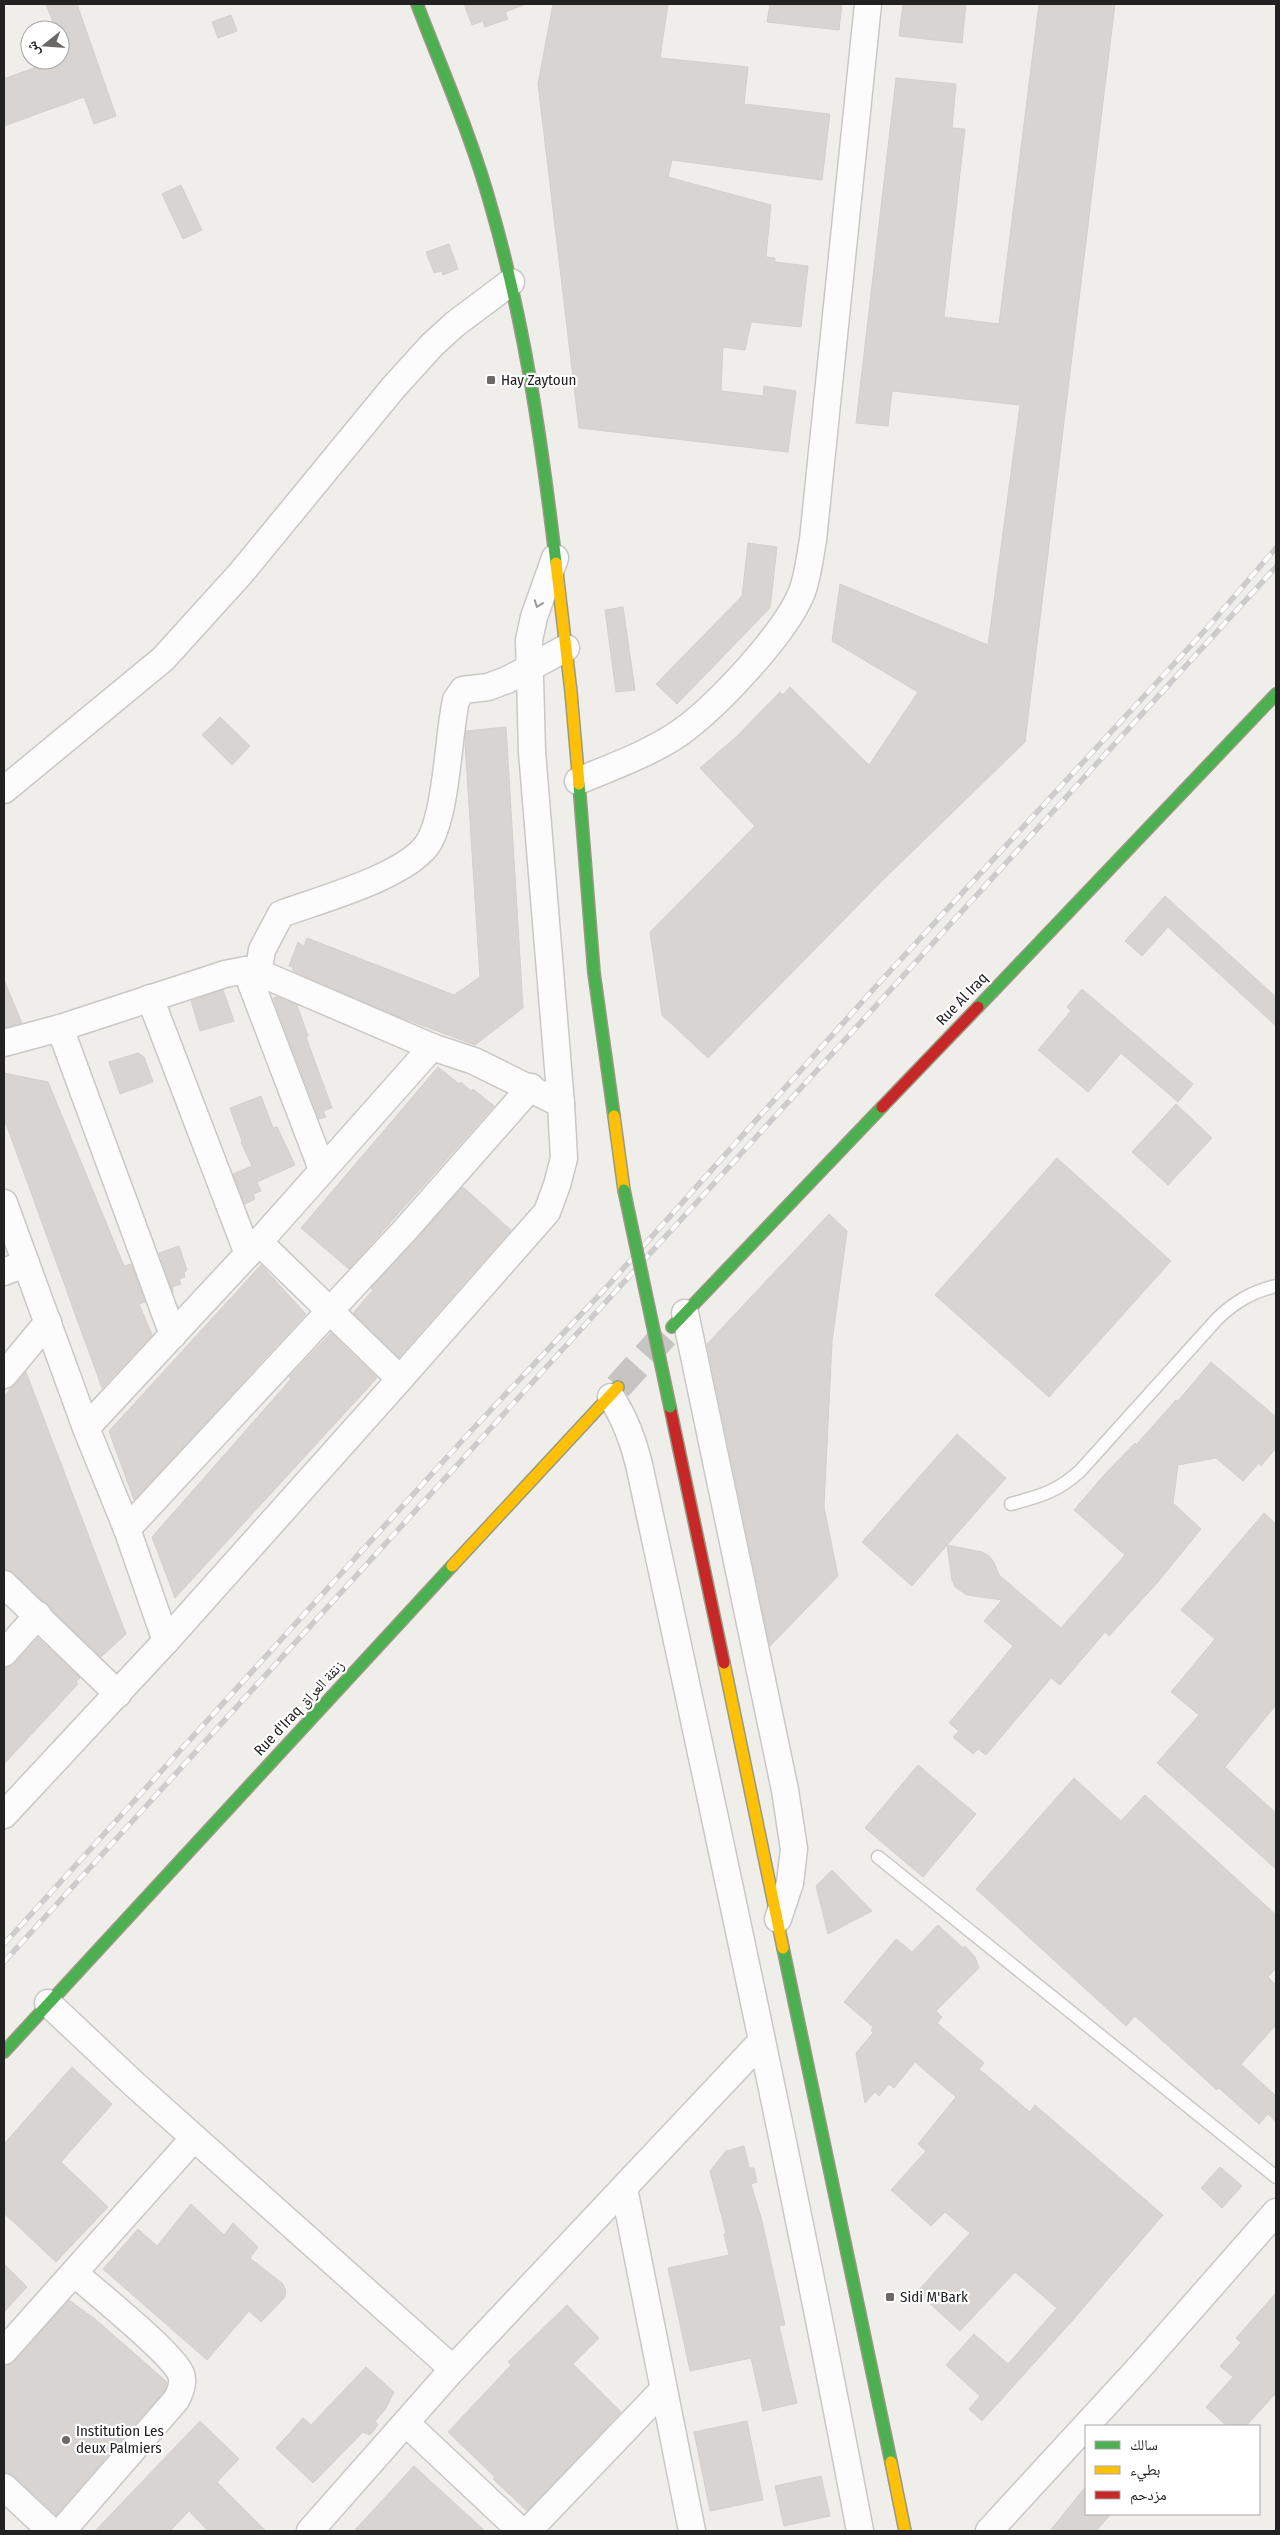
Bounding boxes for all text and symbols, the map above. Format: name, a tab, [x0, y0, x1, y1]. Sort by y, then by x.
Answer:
north arrow	[20, 20, 70, 70]
text: ش	[23, 39, 43, 58]
place label: Hay Zaytoun	[501, 371, 576, 389]
marker: Hay Zaytoun	[485, 374, 497, 386]
one-way arrow	[534, 599, 544, 608]
street label: Rue Al Iraq	[932, 969, 992, 1029]
street label: Rue d'Iraq زنقة العراق	[250, 1656, 349, 1760]
place label: Sidi M'Bark	[900, 2288, 968, 2306]
marker: Sidi M'Bark	[884, 2291, 896, 2303]
place label: Institution Les deux Palmiers	[76, 2422, 164, 2457]
legend	[1085, 2425, 1260, 2515]
marker: Institution Les deux Palmiers	[60, 2434, 72, 2446]
text: سالك	[1130, 2436, 1158, 2454]
text: بطيء	[1130, 2461, 1160, 2482]
text: مزدحم	[1130, 2486, 1167, 2505]

